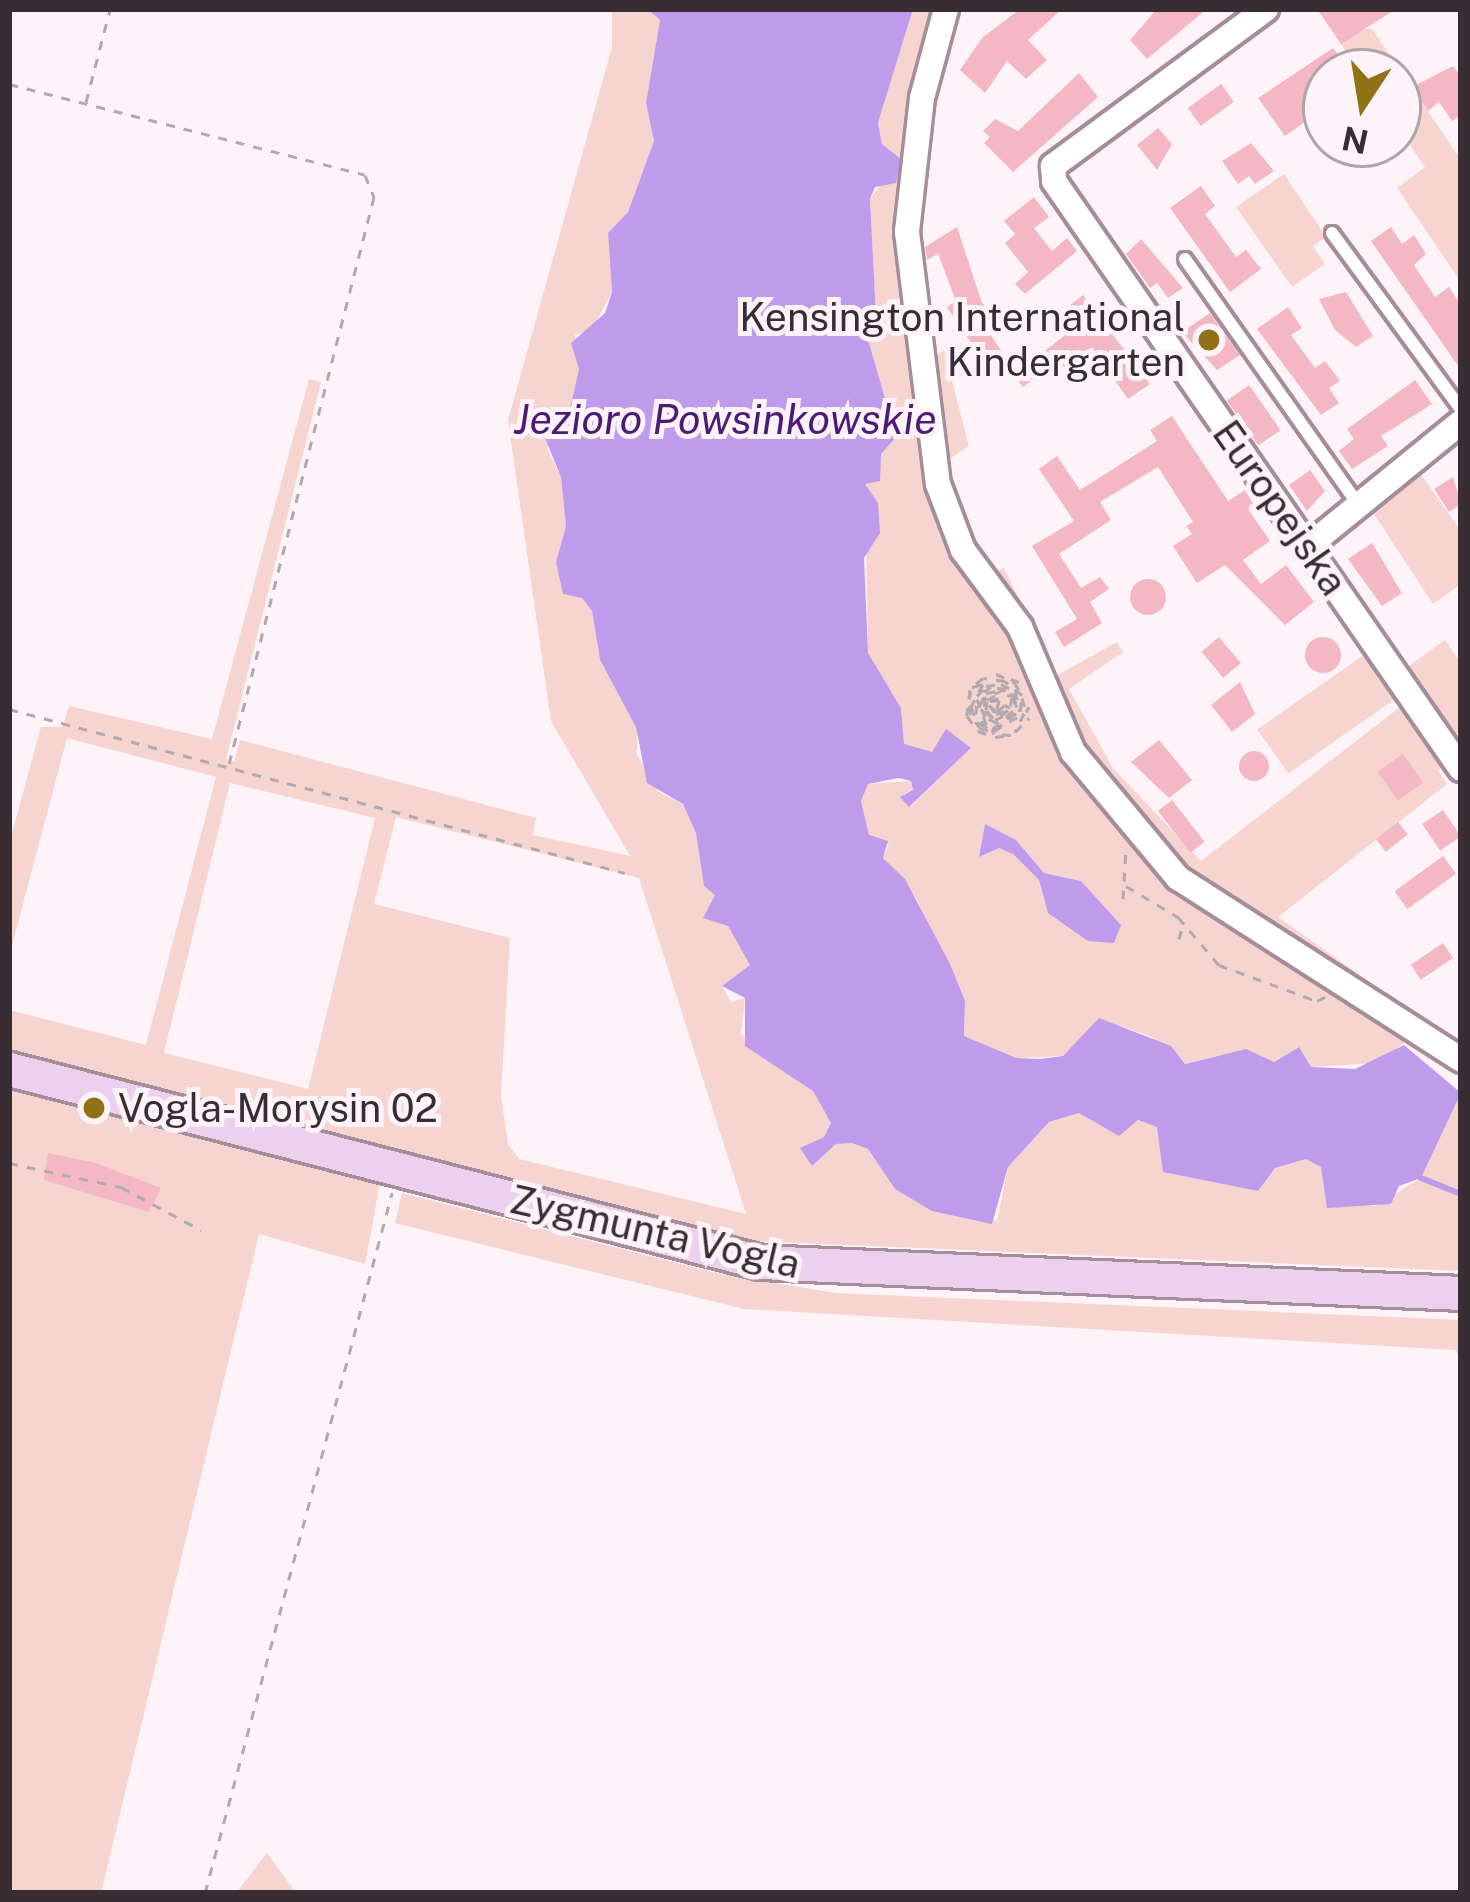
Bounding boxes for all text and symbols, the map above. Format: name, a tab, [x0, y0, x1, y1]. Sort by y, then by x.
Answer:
north arrow	[1302, 48, 1422, 168]
text: N	[1339, 119, 1372, 162]
place label: Kensington International Kindergarten	[739, 295, 1185, 386]
marker: Kensington International Kindergarten	[1196, 327, 1222, 353]
water label: Jezioro Powsinkowskie	[513, 394, 937, 444]
street label: Europejska	[1203, 412, 1357, 604]
place label: Vogla-Morysin 02	[118, 1085, 438, 1131]
marker: Vogla-Morysin 02	[81, 1095, 107, 1121]
street label: Zygmunta Vogla	[505, 1176, 805, 1288]

